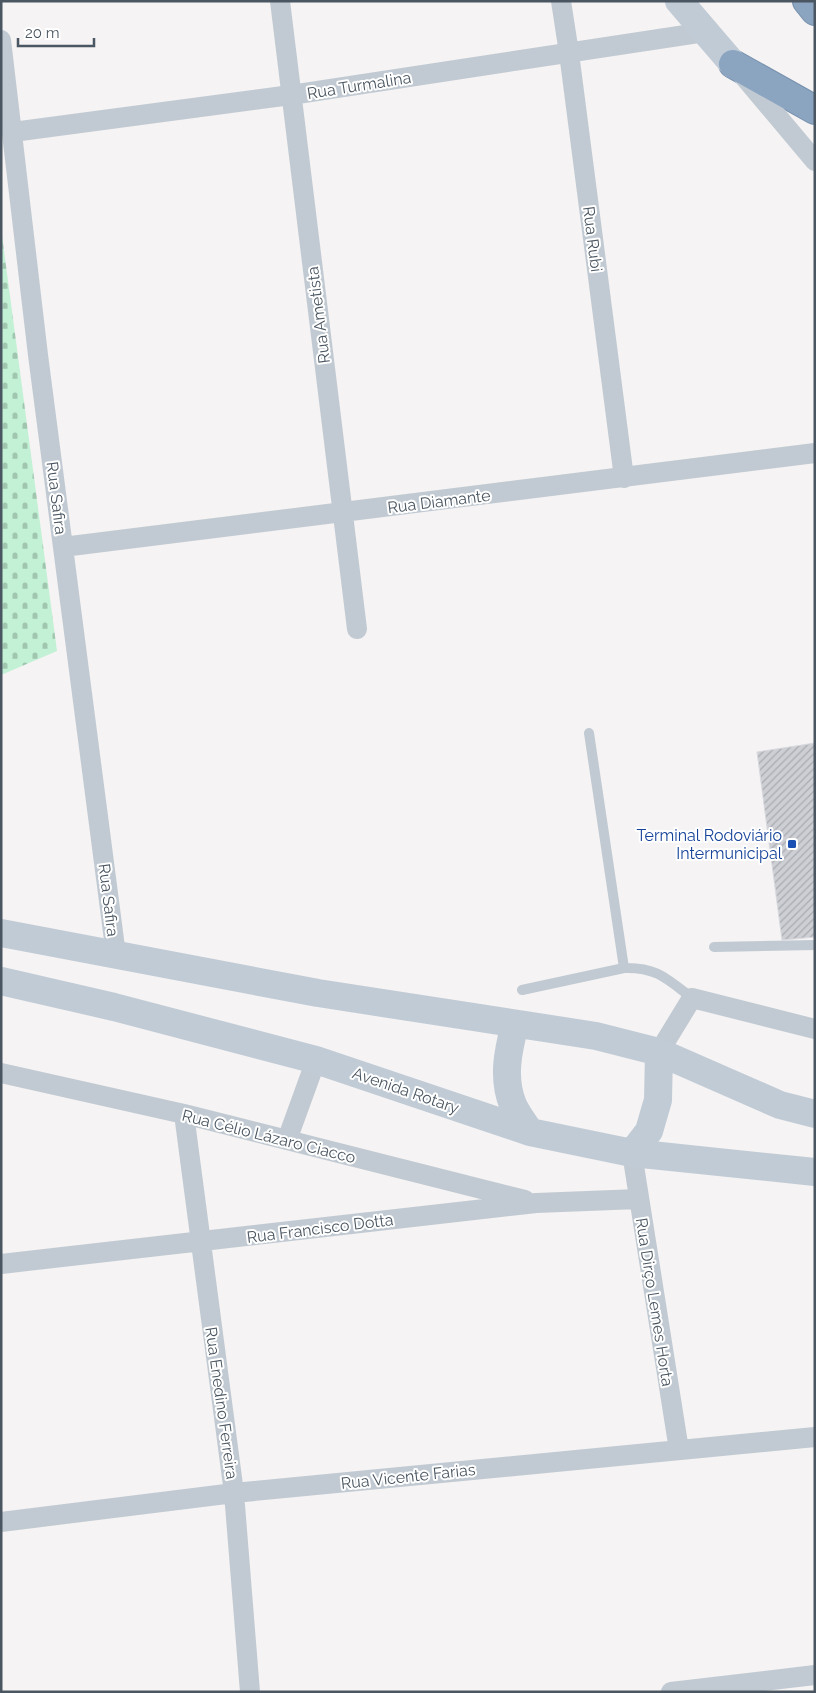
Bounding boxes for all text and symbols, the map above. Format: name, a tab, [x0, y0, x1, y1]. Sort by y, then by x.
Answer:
scale bar	[18, 15, 94, 47]
text: 20 m	[25, 24, 60, 42]
street label: Rua Turmalina	[306, 68, 412, 103]
street label: Rua Rubi	[579, 205, 606, 273]
street label: Rua Ametista	[303, 265, 334, 365]
street label: Rua Safira	[43, 460, 70, 536]
street label: Rua Diamante	[387, 486, 492, 517]
place label: Terminal Rodoviário Intermunicipal	[637, 826, 783, 863]
marker: Terminal Rodoviário Intermunicipal	[786, 838, 798, 850]
street label: Rua Safira	[95, 862, 122, 938]
street label: Avenida Rotary	[350, 1063, 462, 1118]
street label: Rua Célio Lázaro Ciacco	[180, 1106, 358, 1167]
street label: Rua Francisco Dotta	[246, 1210, 394, 1247]
street label: Rua Dirço Lemes Horta	[632, 1216, 677, 1388]
street label: Rua Enedino Ferreira	[201, 1326, 242, 1481]
street label: Rua Vicente Farias	[340, 1460, 477, 1493]

